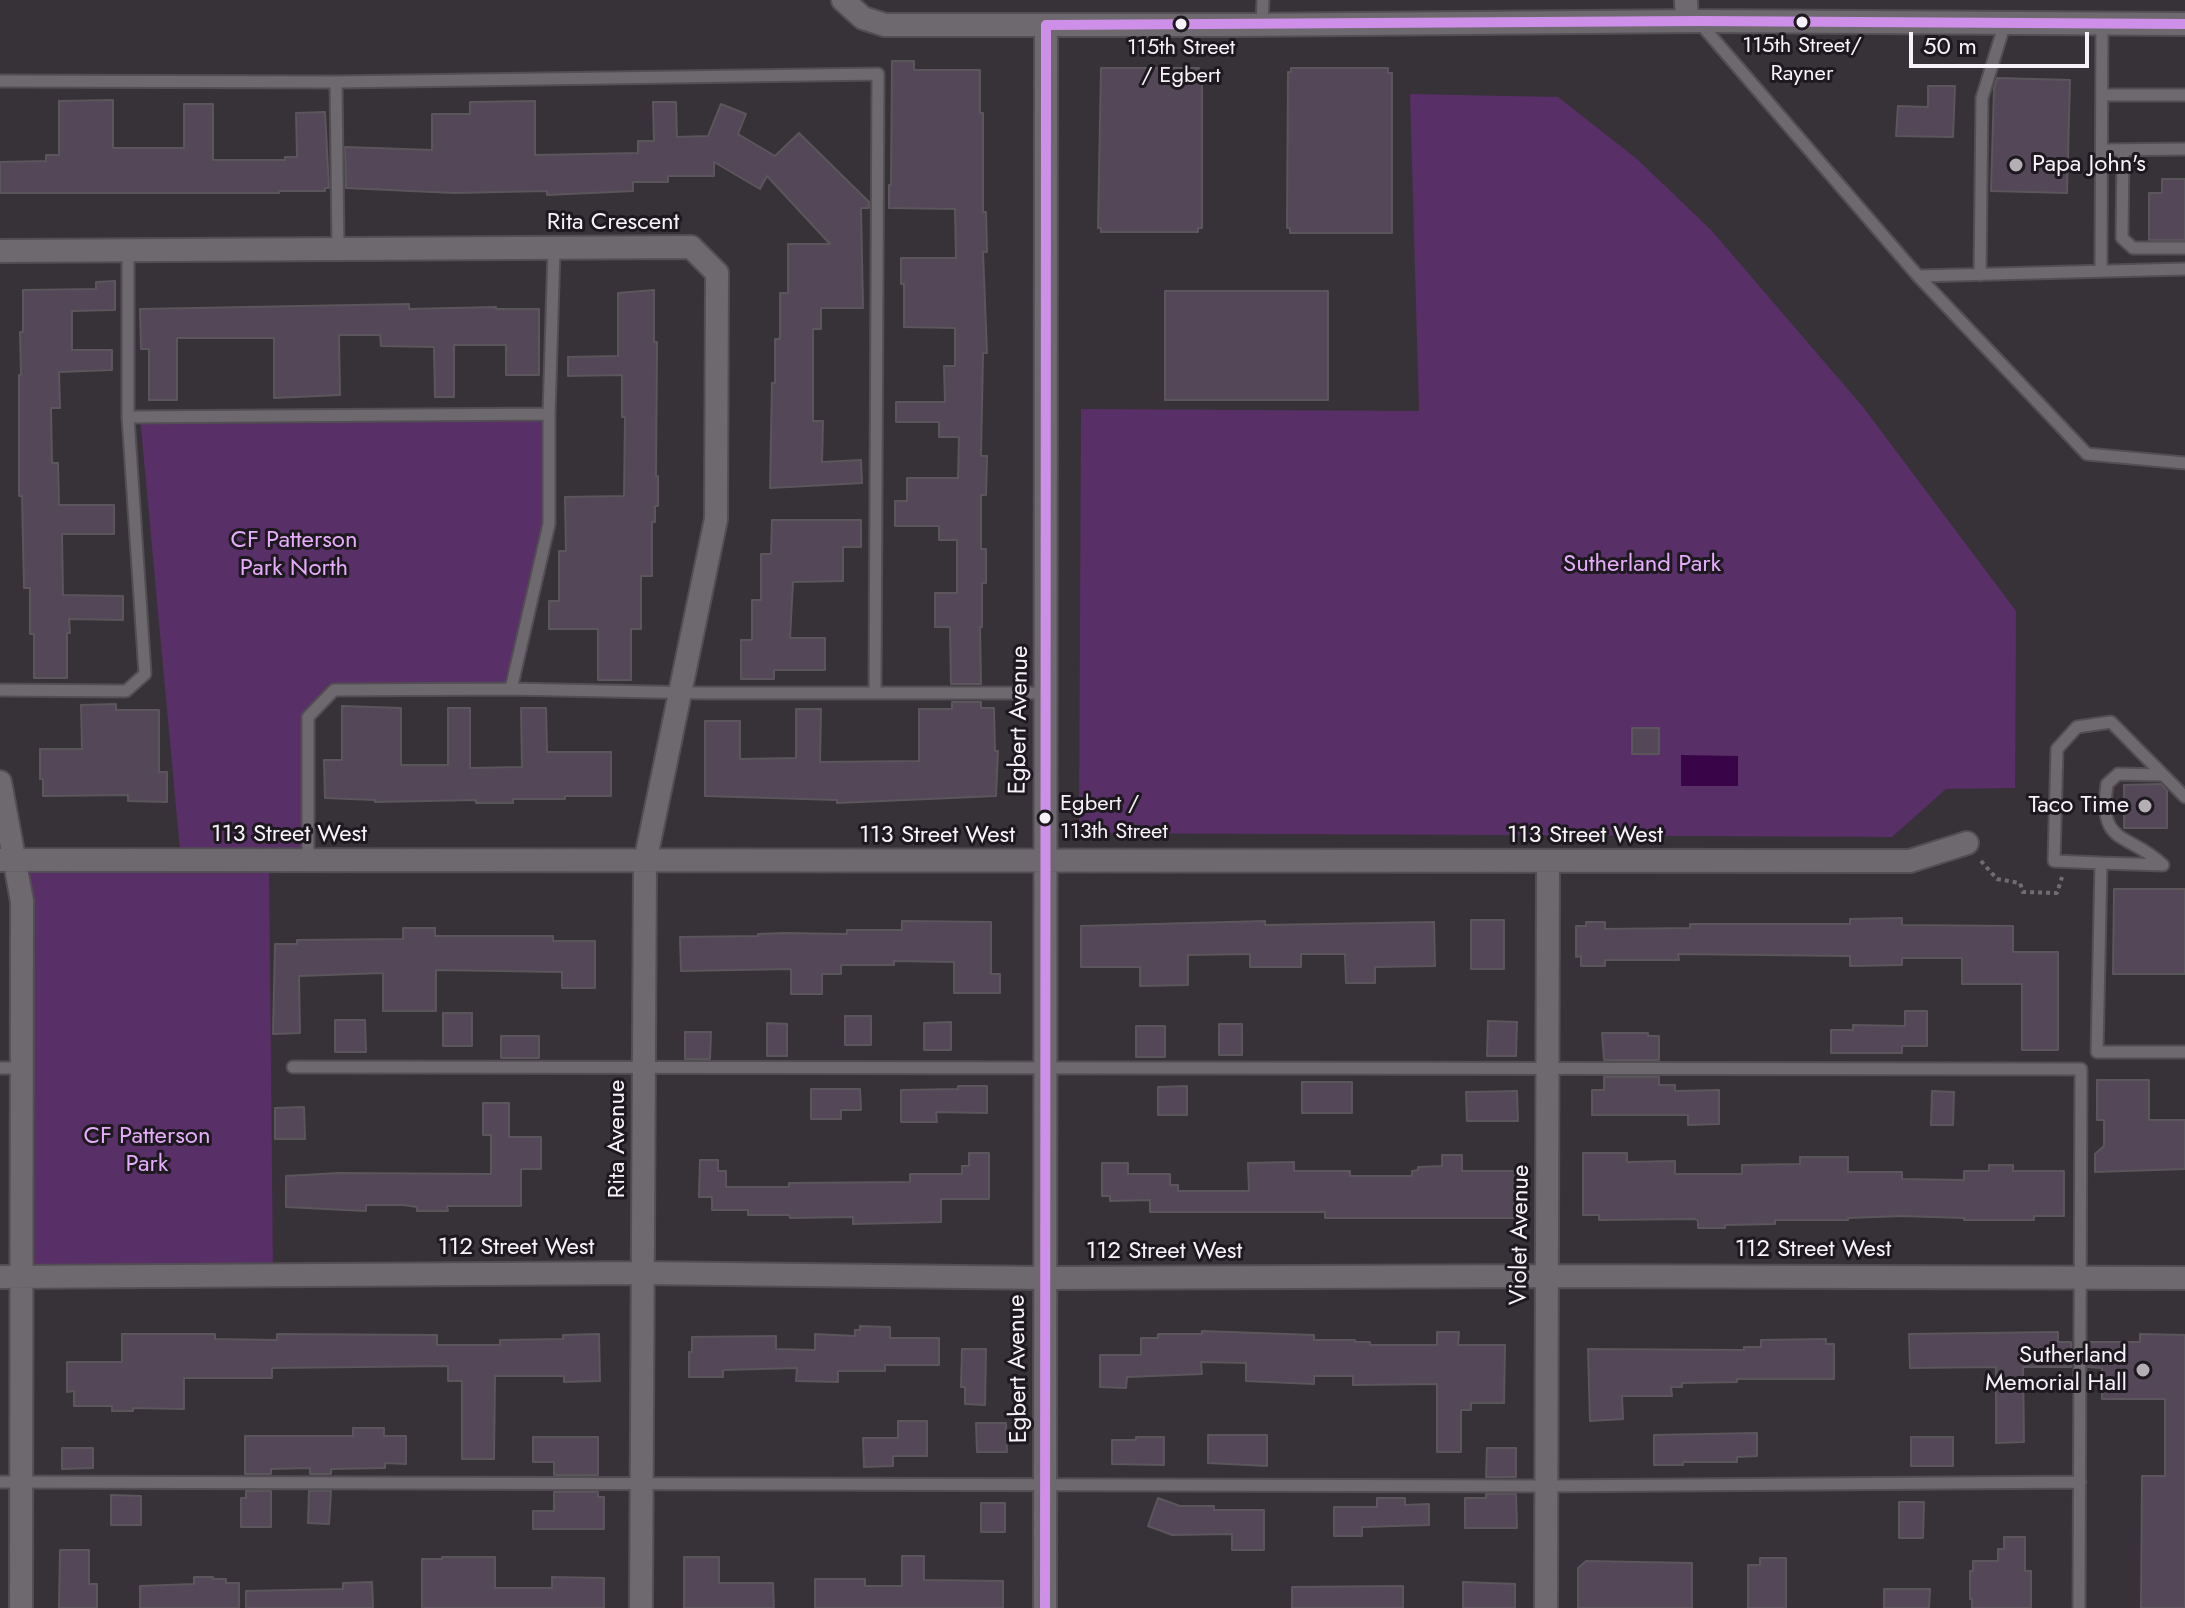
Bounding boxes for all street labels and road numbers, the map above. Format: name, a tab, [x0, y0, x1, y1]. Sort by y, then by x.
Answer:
street label: Rita Crescent	[547, 209, 679, 237]
street label: Egbert Avenue	[1004, 645, 1036, 795]
street label: 113 Street West	[211, 821, 367, 849]
street label: 113 Street West	[859, 822, 1015, 850]
street label: 113 Street West	[1507, 822, 1663, 850]
street label: Rita Avenue	[604, 1080, 632, 1198]
street label: Violet Avenue	[1505, 1164, 1537, 1306]
street label: 112 Street West	[438, 1234, 594, 1262]
street label: 112 Street West	[1735, 1236, 1891, 1264]
street label: 112 Street West	[1086, 1238, 1242, 1266]
street label: Egbert Avenue	[1003, 1294, 1035, 1444]

